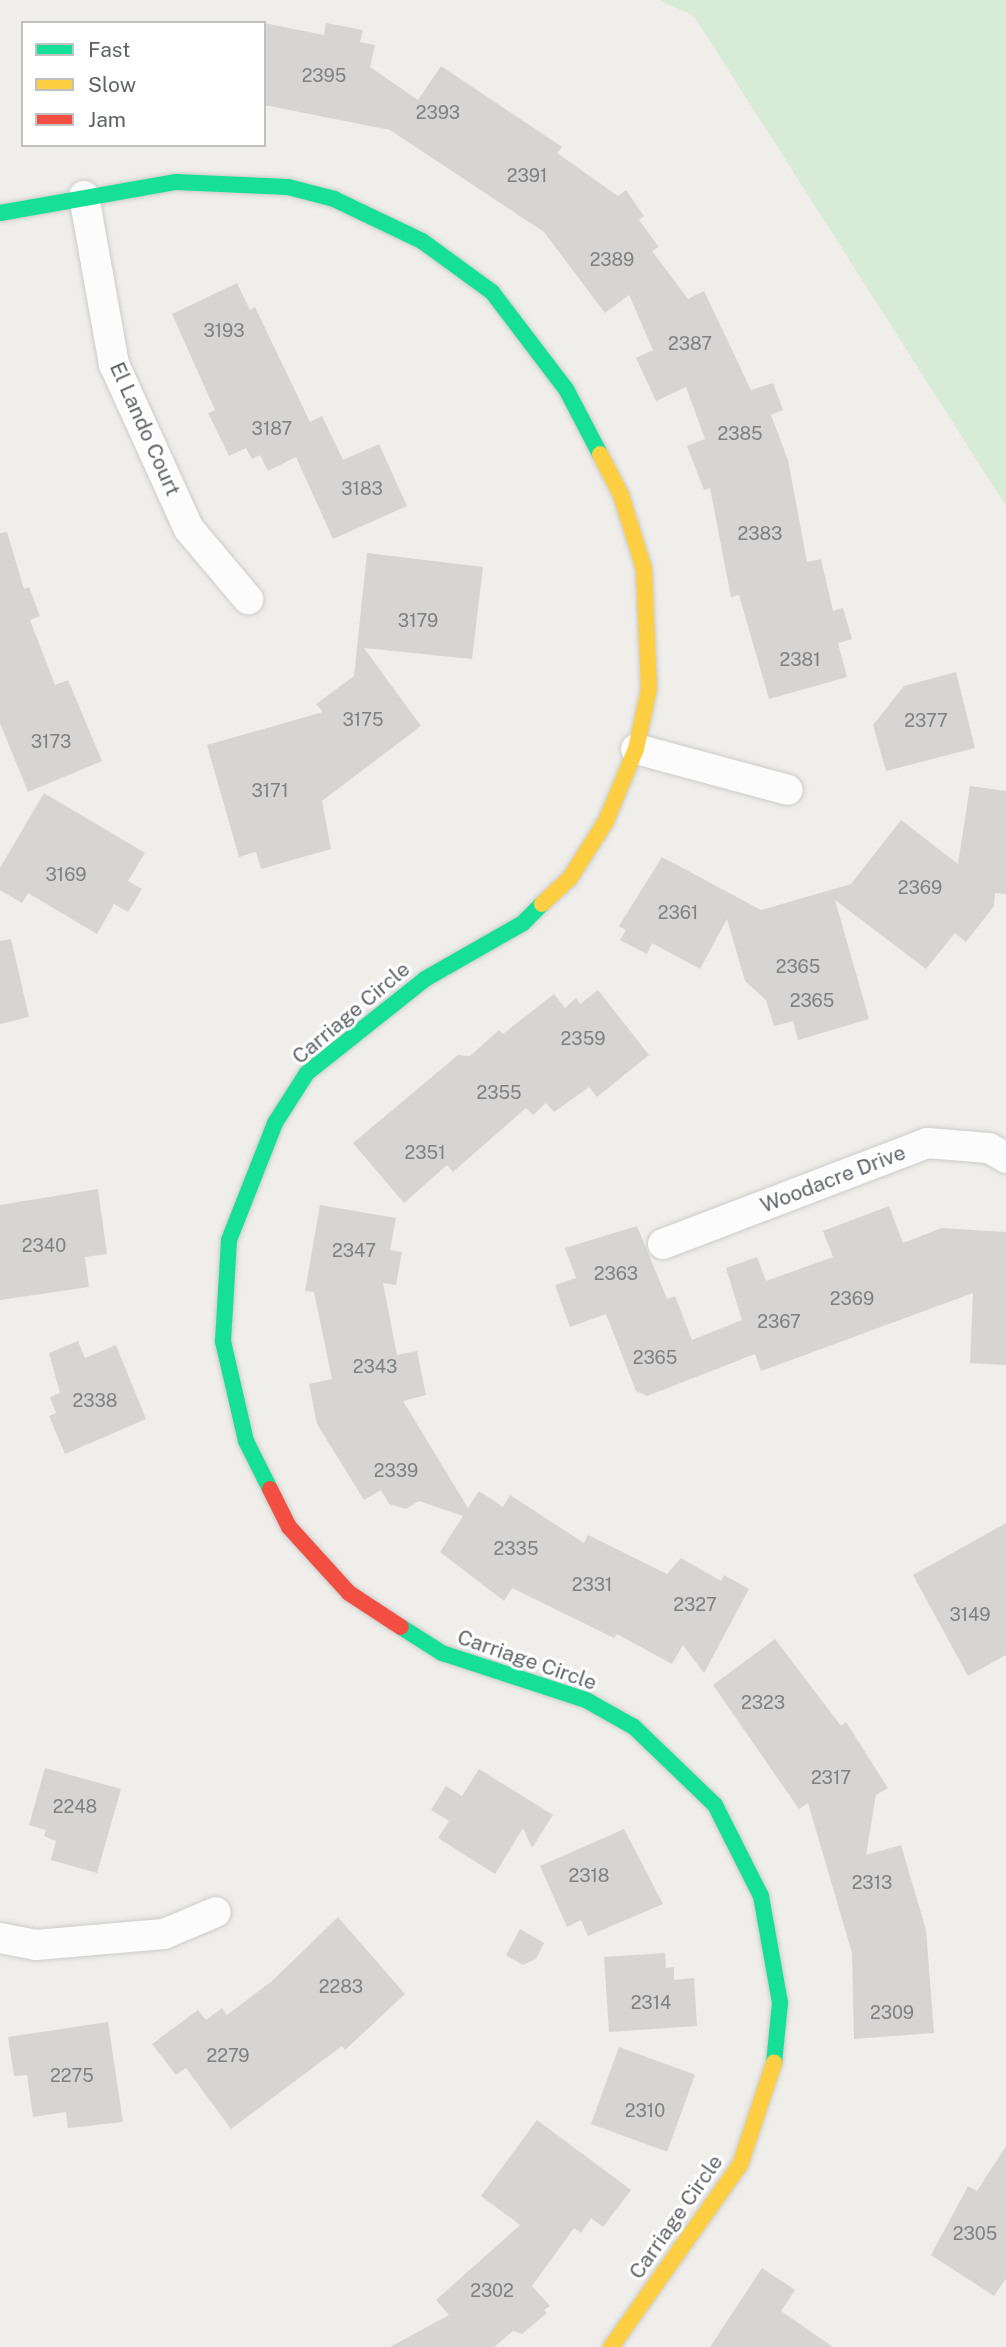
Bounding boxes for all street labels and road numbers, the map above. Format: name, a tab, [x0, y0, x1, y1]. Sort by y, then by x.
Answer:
street label: El Lando Court	[104, 358, 186, 500]
street label: Carriage Circle	[287, 957, 415, 1069]
street label: Woodacre Drive	[757, 1140, 909, 1218]
street label: Carriage Circle	[454, 1624, 600, 1696]
street label: Carriage Circle	[624, 2150, 728, 2284]

